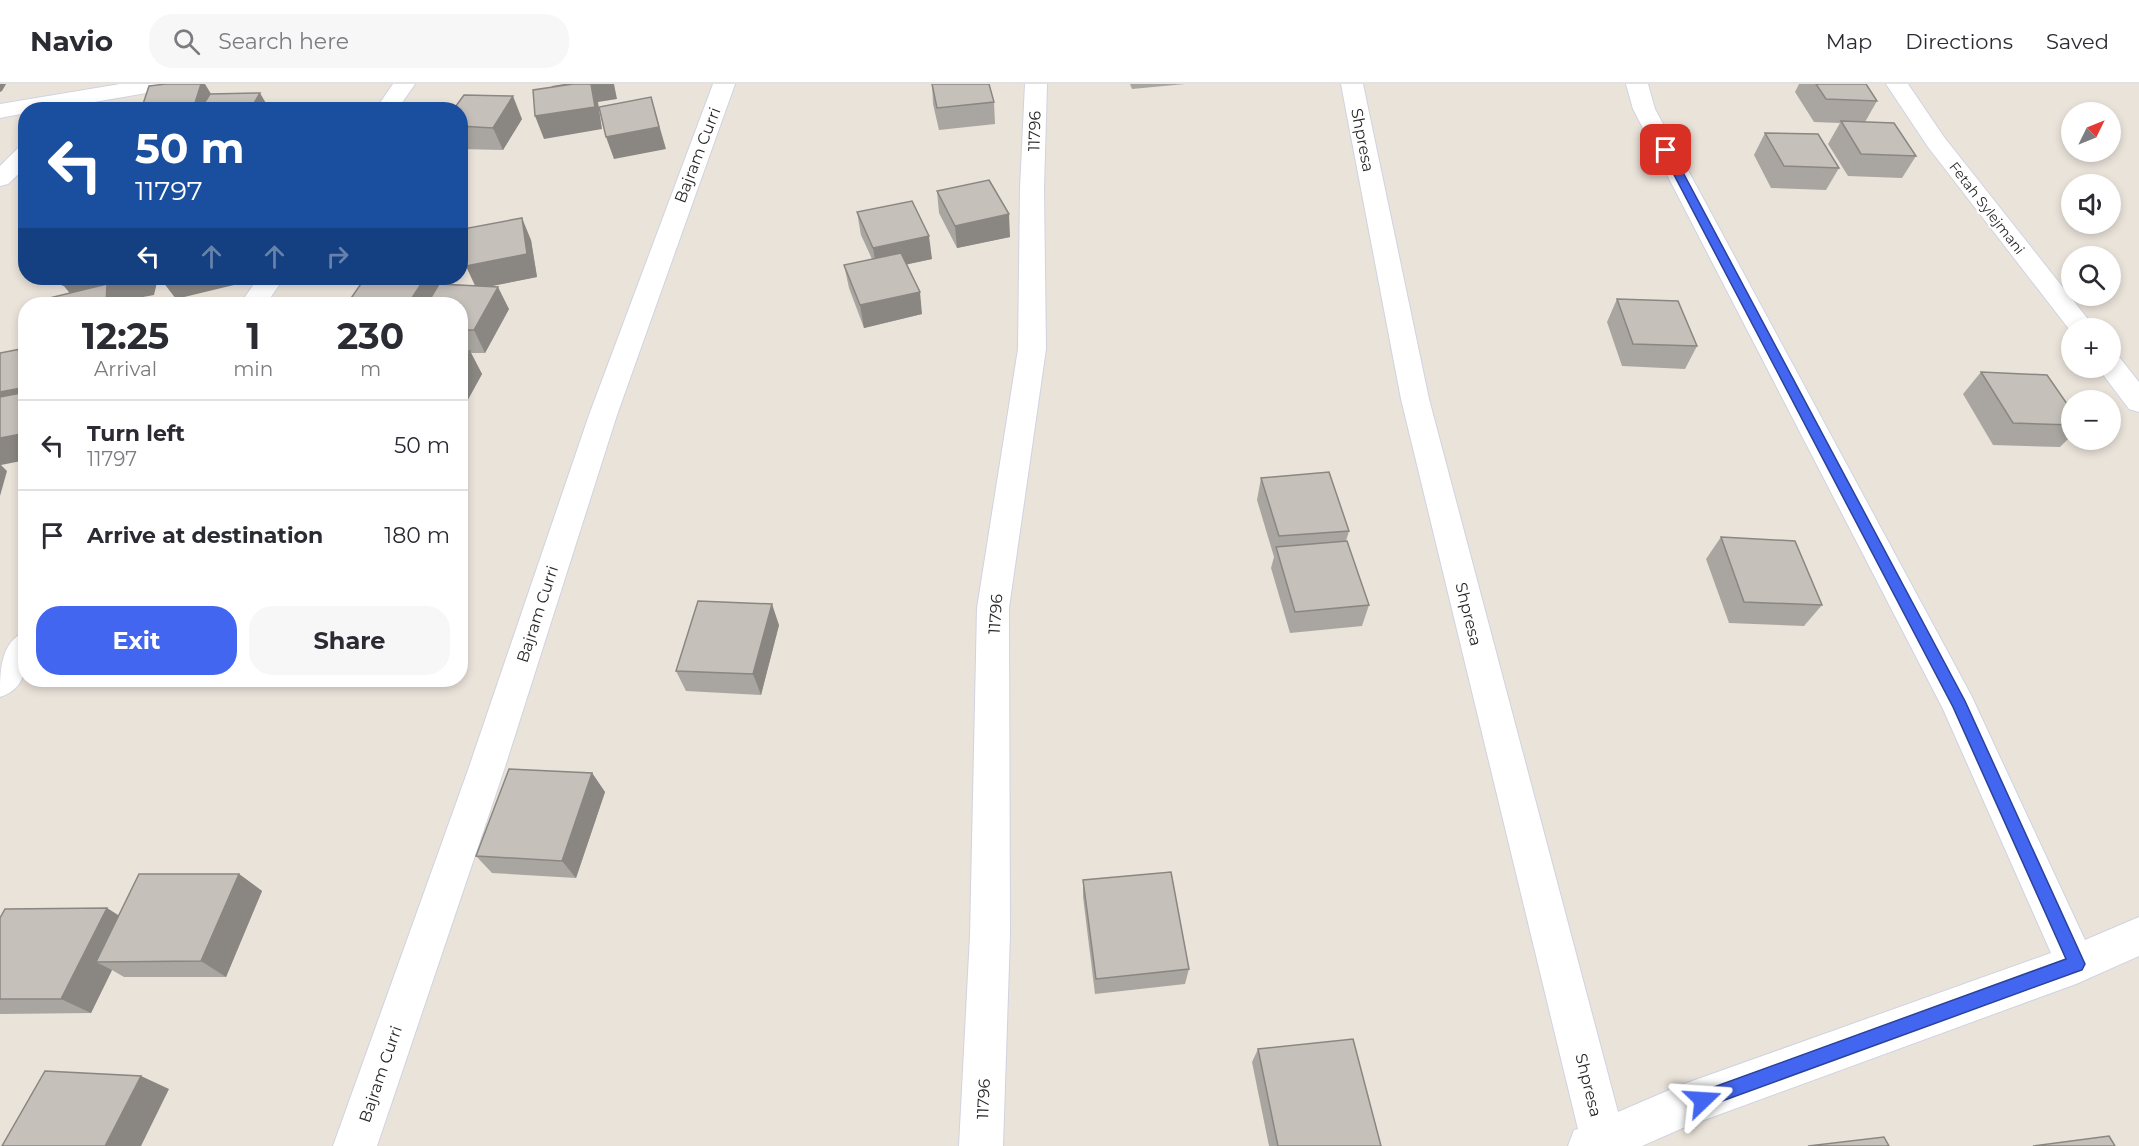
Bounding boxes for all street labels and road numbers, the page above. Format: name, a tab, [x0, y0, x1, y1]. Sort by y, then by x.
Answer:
street label: Bajram Curri	[671, 105, 724, 206]
street label: Shpresa	[1347, 107, 1378, 174]
street label: 11796	[1024, 110, 1045, 152]
street label: Fetah Sylejmani	[1945, 158, 2029, 258]
street label: Bajram Curri	[513, 563, 562, 665]
street label: Shpresa	[1451, 580, 1486, 648]
street label: 11796	[985, 593, 1006, 635]
street label: Bajram Curri	[355, 1023, 406, 1125]
street label: Shpresa	[1571, 1051, 1606, 1119]
street label: 11796	[973, 1078, 994, 1120]

